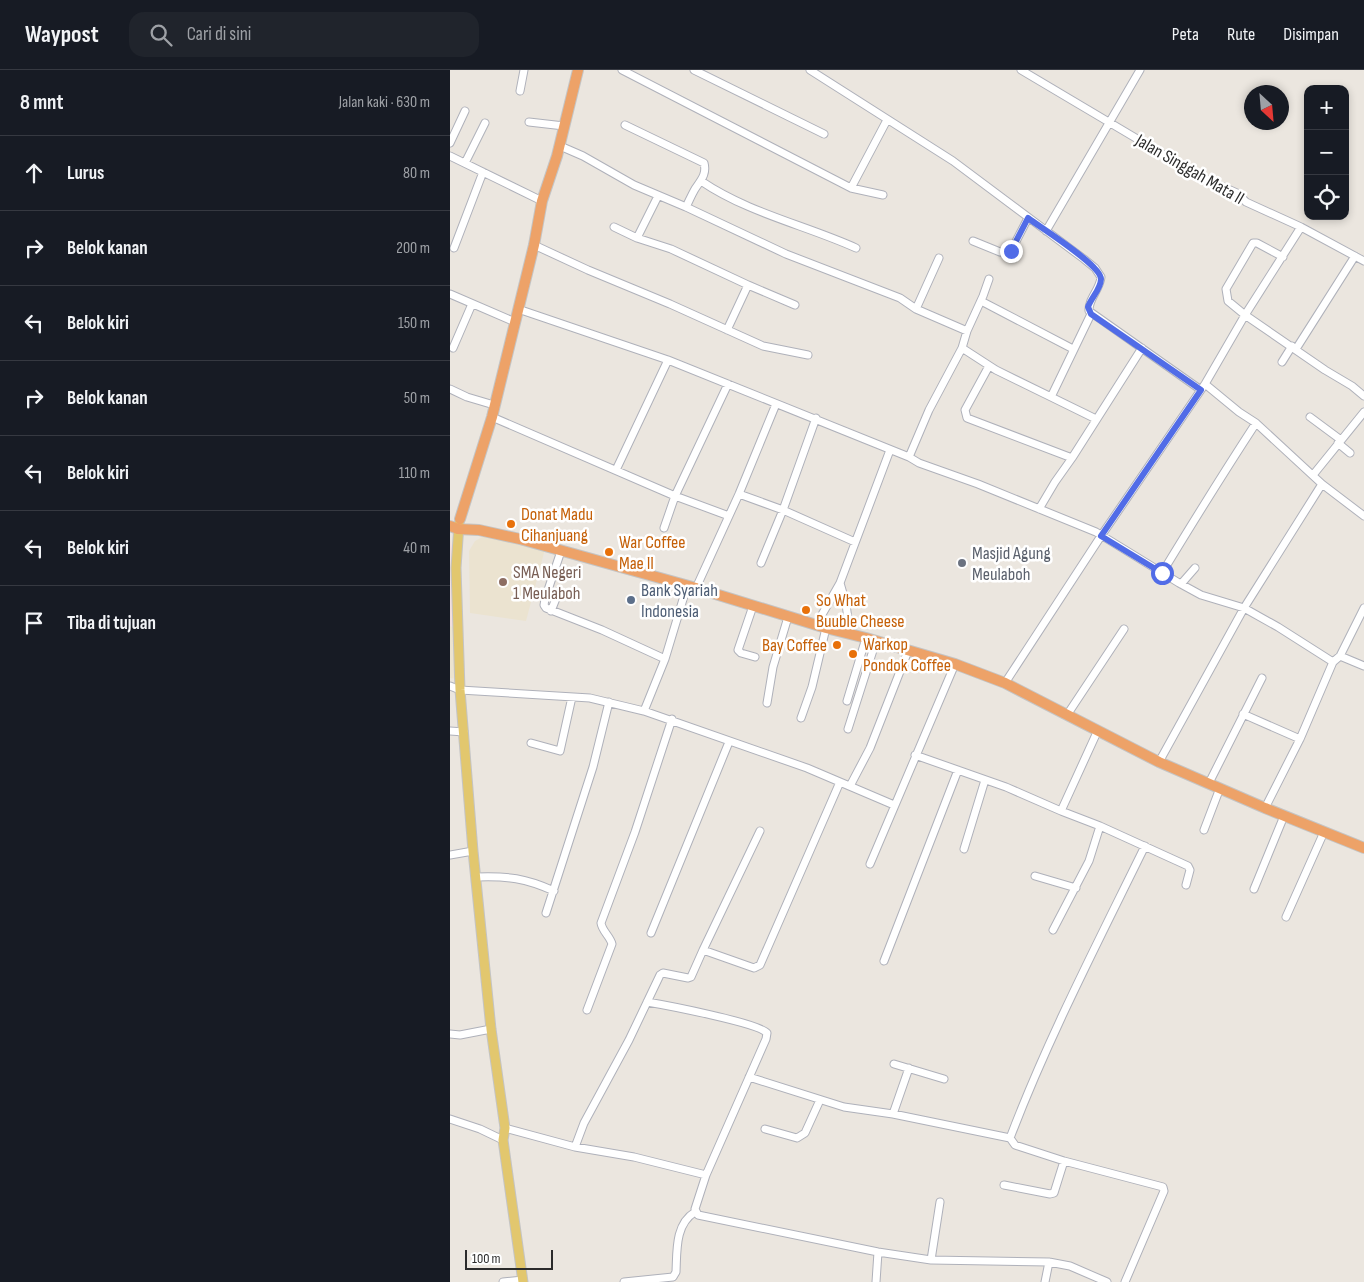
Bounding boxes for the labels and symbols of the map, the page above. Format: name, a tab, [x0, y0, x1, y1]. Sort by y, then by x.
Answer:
north arrow	[1244, 85, 1289, 130]
street label: Jalan Singgah Mata II	[1131, 129, 1248, 209]
route end	[1000, 240, 1023, 263]
place label: Donat Madu Cihanjuang	[521, 504, 593, 546]
marker: Donat Madu Cihanjuang	[505, 518, 517, 530]
place label: War Coffee Mae II	[619, 532, 686, 574]
place label: Masjid Agung Meulaboh	[972, 543, 1051, 585]
marker: War Coffee Mae II	[603, 546, 615, 558]
marker: Masjid Agung Meulaboh	[956, 557, 968, 569]
place label: SMA Negeri 1 Meulaboh	[513, 562, 581, 604]
route start	[1151, 562, 1174, 585]
marker: SMA Negeri 1 Meulaboh	[497, 576, 509, 588]
place label: Bank Syariah Indonesia	[641, 580, 718, 622]
place label: So What Buuble Cheese	[816, 590, 905, 632]
marker: Bank Syariah Indonesia	[625, 594, 637, 606]
marker: So What Buuble Cheese	[800, 604, 812, 616]
place label: Warkop Pondok Coffee	[863, 634, 951, 676]
place label: Bay Coffee	[762, 635, 827, 656]
marker: Bay Coffee	[831, 639, 843, 651]
marker: Warkop Pondok Coffee	[847, 648, 859, 660]
scale bar	[465, 1247, 552, 1270]

